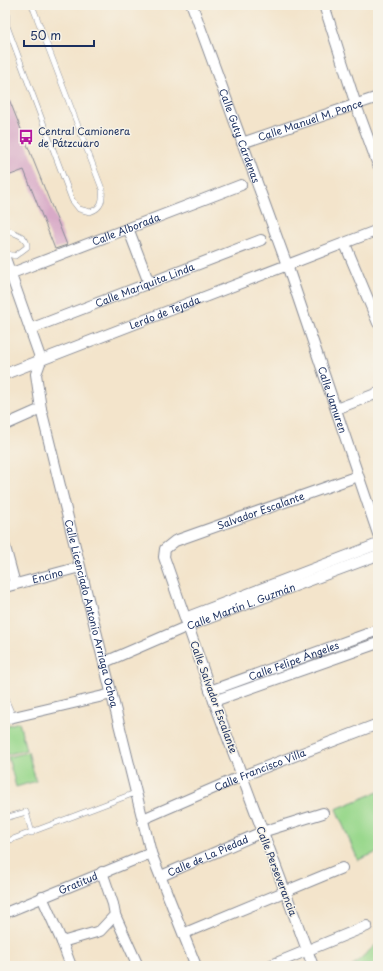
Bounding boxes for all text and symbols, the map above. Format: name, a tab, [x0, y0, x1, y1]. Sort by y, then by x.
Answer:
scale bar	[24, 22, 94, 48]
text: 50 m	[30, 26, 61, 44]
street label: Calle Guty Cárdenas	[216, 86, 264, 185]
street label: Calle Manuel M. Ponce	[256, 95, 365, 144]
place label: Central Camionera de Pátzcuaro	[38, 123, 131, 150]
bus stop icon: Central Camionera de Pátzcuaro	[17, 128, 35, 146]
street label: Calle Alborada	[89, 209, 163, 249]
street label: Calle Mariquita Linda	[93, 258, 197, 310]
street label: Lerdo de Tejada	[127, 291, 203, 332]
street label: Calle Jamuren	[315, 364, 351, 435]
street label: Salvador Escalante	[215, 488, 307, 533]
street label: Calle Licenciado Antonio Arriaga Ochoa	[62, 518, 123, 710]
street label: Encino	[30, 564, 65, 586]
street label: Calle Martín L. Guzmán	[184, 579, 297, 633]
street label: Calle Felipe Ángeles	[246, 637, 341, 683]
street label: Calle Salvador Escalante	[187, 638, 242, 756]
street label: Calle Francisco Villa	[212, 744, 308, 794]
street label: Calle Perseverancia	[253, 824, 302, 919]
street label: Calle de La Piedad	[165, 831, 251, 879]
street label: Gratitud	[56, 868, 100, 897]

